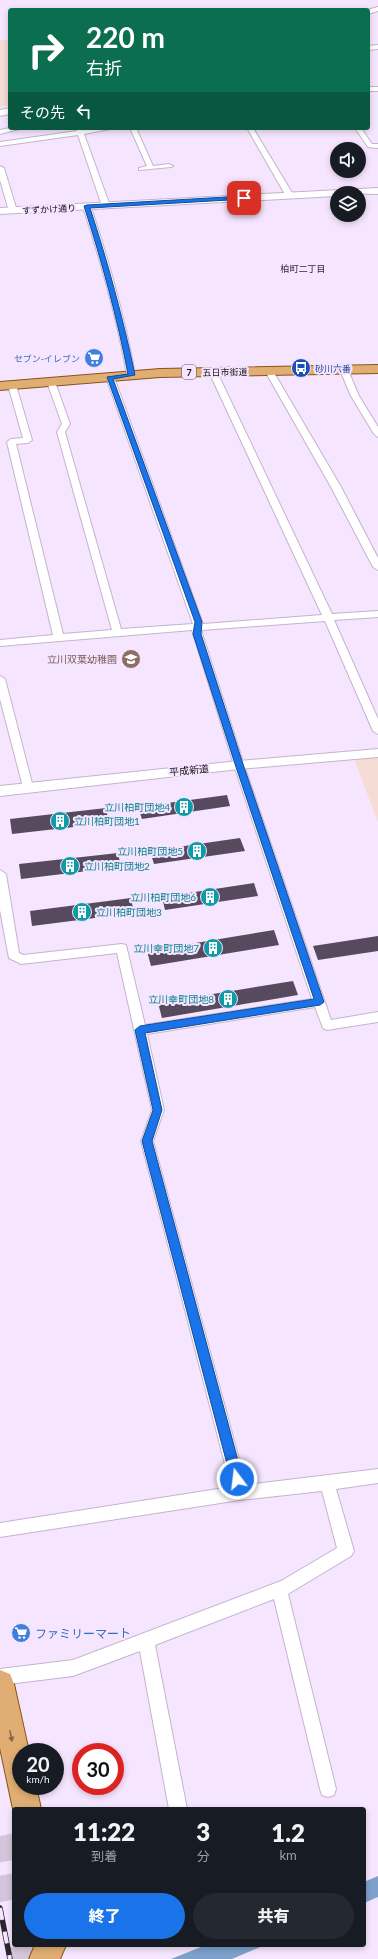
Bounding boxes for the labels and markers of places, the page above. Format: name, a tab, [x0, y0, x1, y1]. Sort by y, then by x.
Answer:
pin	[227, 181, 261, 215]
supermarket icon: セブン-イレブン	[83, 347, 105, 369]
place label: セブン-イレブン	[14, 353, 80, 364]
bus stop icon: 砂川六番	[290, 357, 312, 379]
place label: 砂川六番	[315, 363, 351, 374]
school or university icon: 立川双葉幼稚園	[120, 648, 142, 670]
place label: 立川双葉幼稚園	[47, 653, 117, 665]
building icon: 立川柏町団地4	[173, 796, 195, 818]
place label: 立川柏町団地4	[104, 801, 170, 813]
building icon: 立川柏町団地1	[49, 810, 71, 832]
place label: 立川柏町団地1	[74, 815, 140, 827]
building icon: 立川柏町団地5	[186, 840, 208, 862]
place label: 立川柏町団地5	[117, 845, 183, 857]
building icon: 立川柏町団地2	[59, 855, 81, 877]
place label: 立川柏町団地2	[84, 860, 150, 872]
building icon: 立川柏町団地6	[199, 886, 221, 908]
place label: 立川柏町団地6	[130, 891, 196, 903]
building icon: 立川柏町団地3	[71, 901, 93, 923]
place label: 立川柏町団地3	[96, 906, 162, 918]
building icon: 立川幸町団地7	[202, 937, 224, 959]
place label: 立川幸町団地7	[133, 942, 199, 954]
building icon: 立川幸町団地8	[217, 988, 239, 1010]
place label: 立川幸町団地8	[148, 993, 214, 1005]
supermarket icon: ファミリーマート	[10, 1622, 32, 1644]
place label: ファミリーマート	[35, 1626, 131, 1641]

